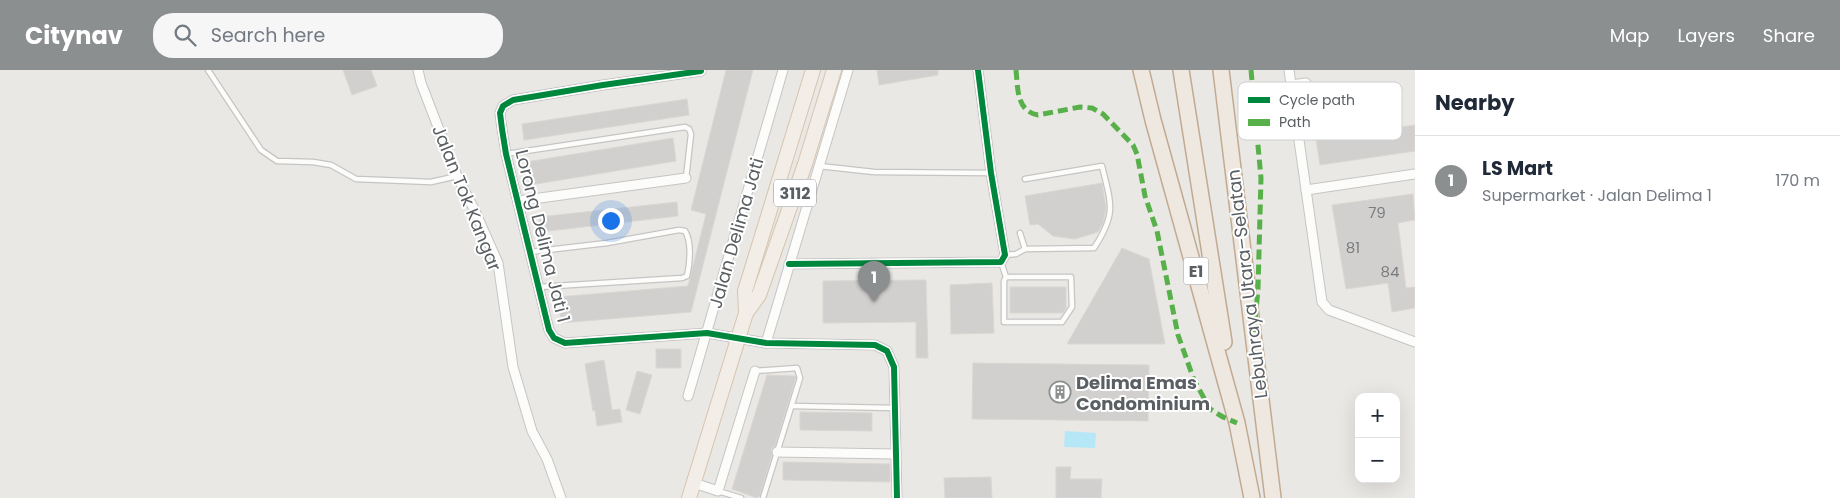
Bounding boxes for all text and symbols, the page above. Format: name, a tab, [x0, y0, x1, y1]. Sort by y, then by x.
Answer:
search box	[153, 13, 503, 58]
text: Citynav	[25, 19, 123, 52]
icon: search	[171, 21, 199, 49]
text: Search here	[211, 22, 325, 49]
text: Map	[1610, 23, 1650, 48]
text: Layers	[1678, 23, 1735, 48]
text: Share	[1763, 23, 1815, 48]
legend	[1238, 82, 1402, 140]
text: Nearby	[1435, 88, 1515, 117]
text: Cycle path	[1279, 90, 1355, 110]
text: Path	[1279, 112, 1311, 132]
street label: Jalan Tok Kangar	[426, 121, 508, 275]
street label: Lorong Delima Jati 1	[509, 147, 577, 325]
street label: Jalan Delima Jati	[703, 155, 769, 311]
text: LS Mart	[1482, 155, 1553, 182]
street label: Lebuhraya Utara–Selatan	[1221, 168, 1273, 400]
text: 1	[1448, 169, 1454, 192]
text: 170 m	[1775, 169, 1820, 192]
road number: 3112	[774, 180, 816, 206]
text: Supermarket · Jalan Delima 1	[1482, 184, 1712, 207]
house number: 79	[1368, 202, 1386, 223]
your location	[598, 208, 624, 234]
house number: 81	[1346, 237, 1360, 258]
road number: E1	[1184, 258, 1208, 285]
pin: 1	[858, 261, 890, 302]
house number: 84	[1381, 261, 1399, 282]
place label: Delima Emas Condominium	[1076, 370, 1210, 416]
building icon: Delima Emas Condominium	[1048, 380, 1072, 404]
map controls	[1355, 393, 1400, 483]
button: +	[1355, 393, 1400, 438]
button: −	[1355, 438, 1400, 483]

